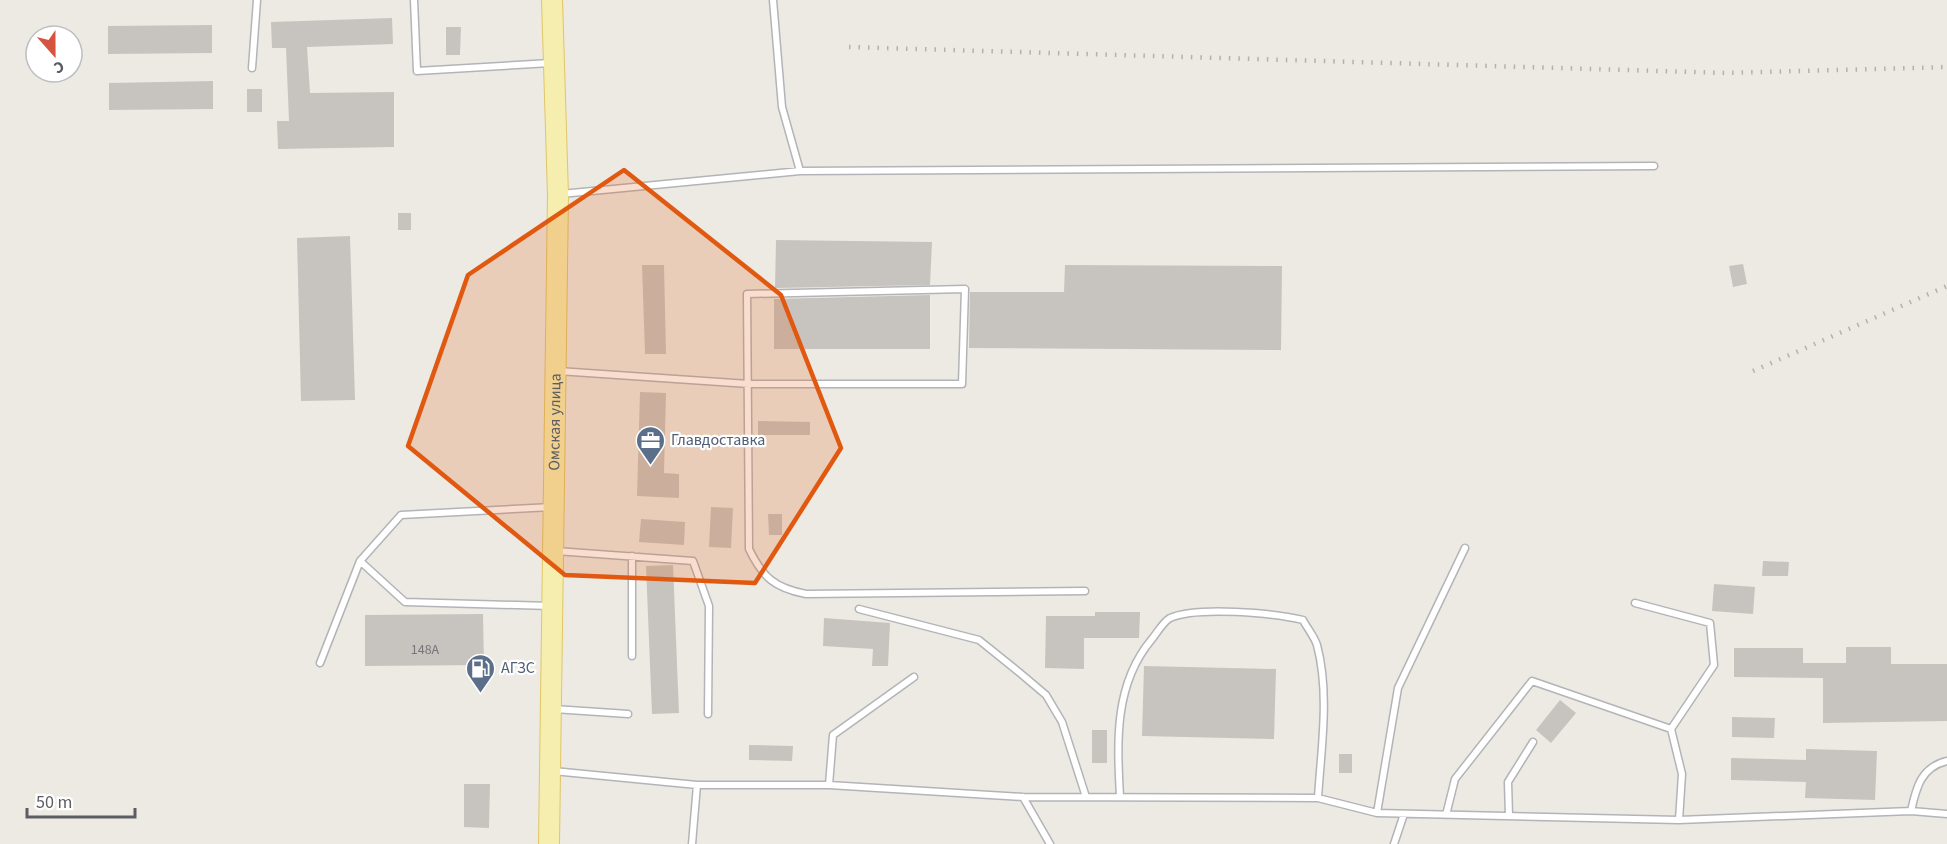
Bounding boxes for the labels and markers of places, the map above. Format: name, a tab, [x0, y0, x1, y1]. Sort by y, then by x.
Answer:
office icon: Главдоставка	[634, 424, 666, 466]
place label: Главдоставка	[671, 429, 765, 451]
fuel station icon: АГЗС	[464, 652, 496, 694]
place label: АГЗС	[501, 657, 535, 679]

